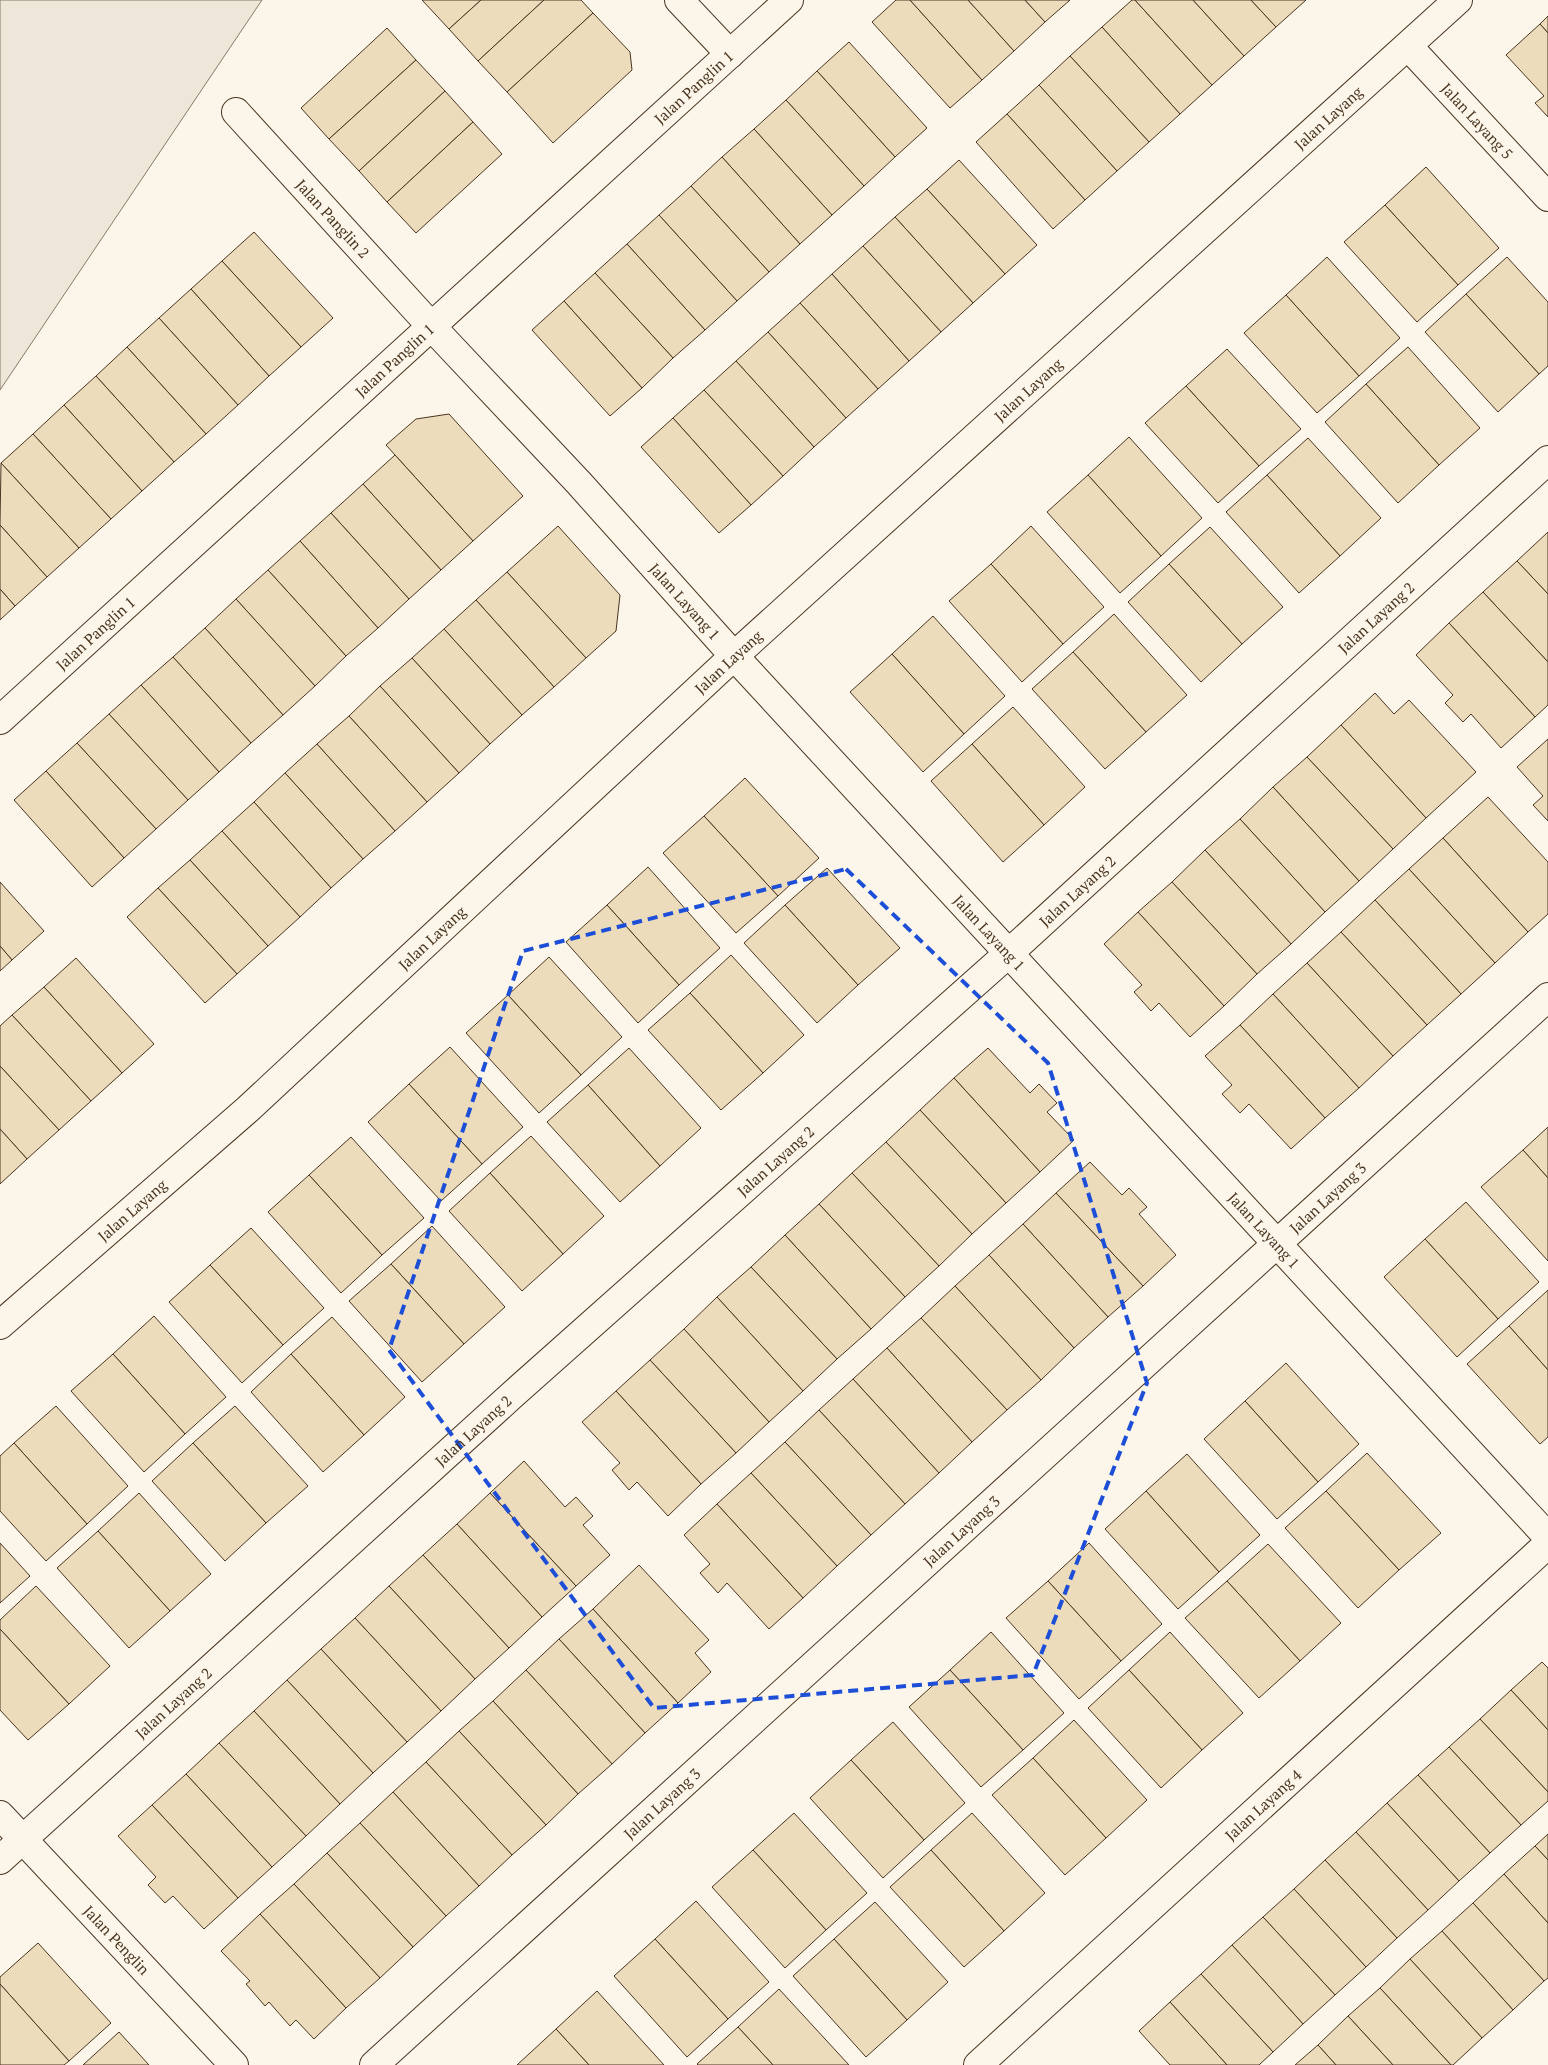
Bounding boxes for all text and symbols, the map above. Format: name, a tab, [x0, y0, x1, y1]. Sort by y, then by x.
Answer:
street label: Jalan Panglin 1	[650, 46, 737, 128]
street label: Jalan Layang 5	[1437, 78, 1518, 163]
street label: Jalan Layang	[1290, 81, 1367, 154]
street label: Jalan Panglin 2	[292, 175, 374, 262]
street label: Jalan Panglin 1	[351, 319, 438, 401]
street label: Jalan Layang	[990, 353, 1067, 426]
street label: Jalan Layang 1	[645, 558, 725, 644]
street label: Jalan Layang 2	[1333, 577, 1418, 657]
street label: Jalan Panglin 1	[51, 592, 139, 674]
street label: Jalan Layang	[690, 625, 767, 698]
street label: Jalan Layang 2	[1035, 851, 1120, 931]
street label: Jalan Layang 1	[949, 890, 1030, 975]
street label: Jalan Layang	[394, 901, 470, 974]
street label: Jalan Layang 2	[733, 1121, 818, 1201]
street label: Jalan Layang 3	[1285, 1158, 1370, 1238]
street label: Jalan Layang	[93, 1174, 171, 1246]
street label: Jalan Layang 1	[1224, 1188, 1305, 1272]
street label: Jalan Layang 2	[431, 1390, 516, 1470]
street label: Jalan Layang 3	[919, 1491, 1004, 1571]
street label: Jalan Layang 2	[131, 1663, 216, 1743]
street label: Jalan Layang 3	[619, 1763, 704, 1843]
street label: Jalan Layang 4	[1220, 1765, 1305, 1845]
street label: Jalan Penglin	[79, 1901, 154, 1979]

